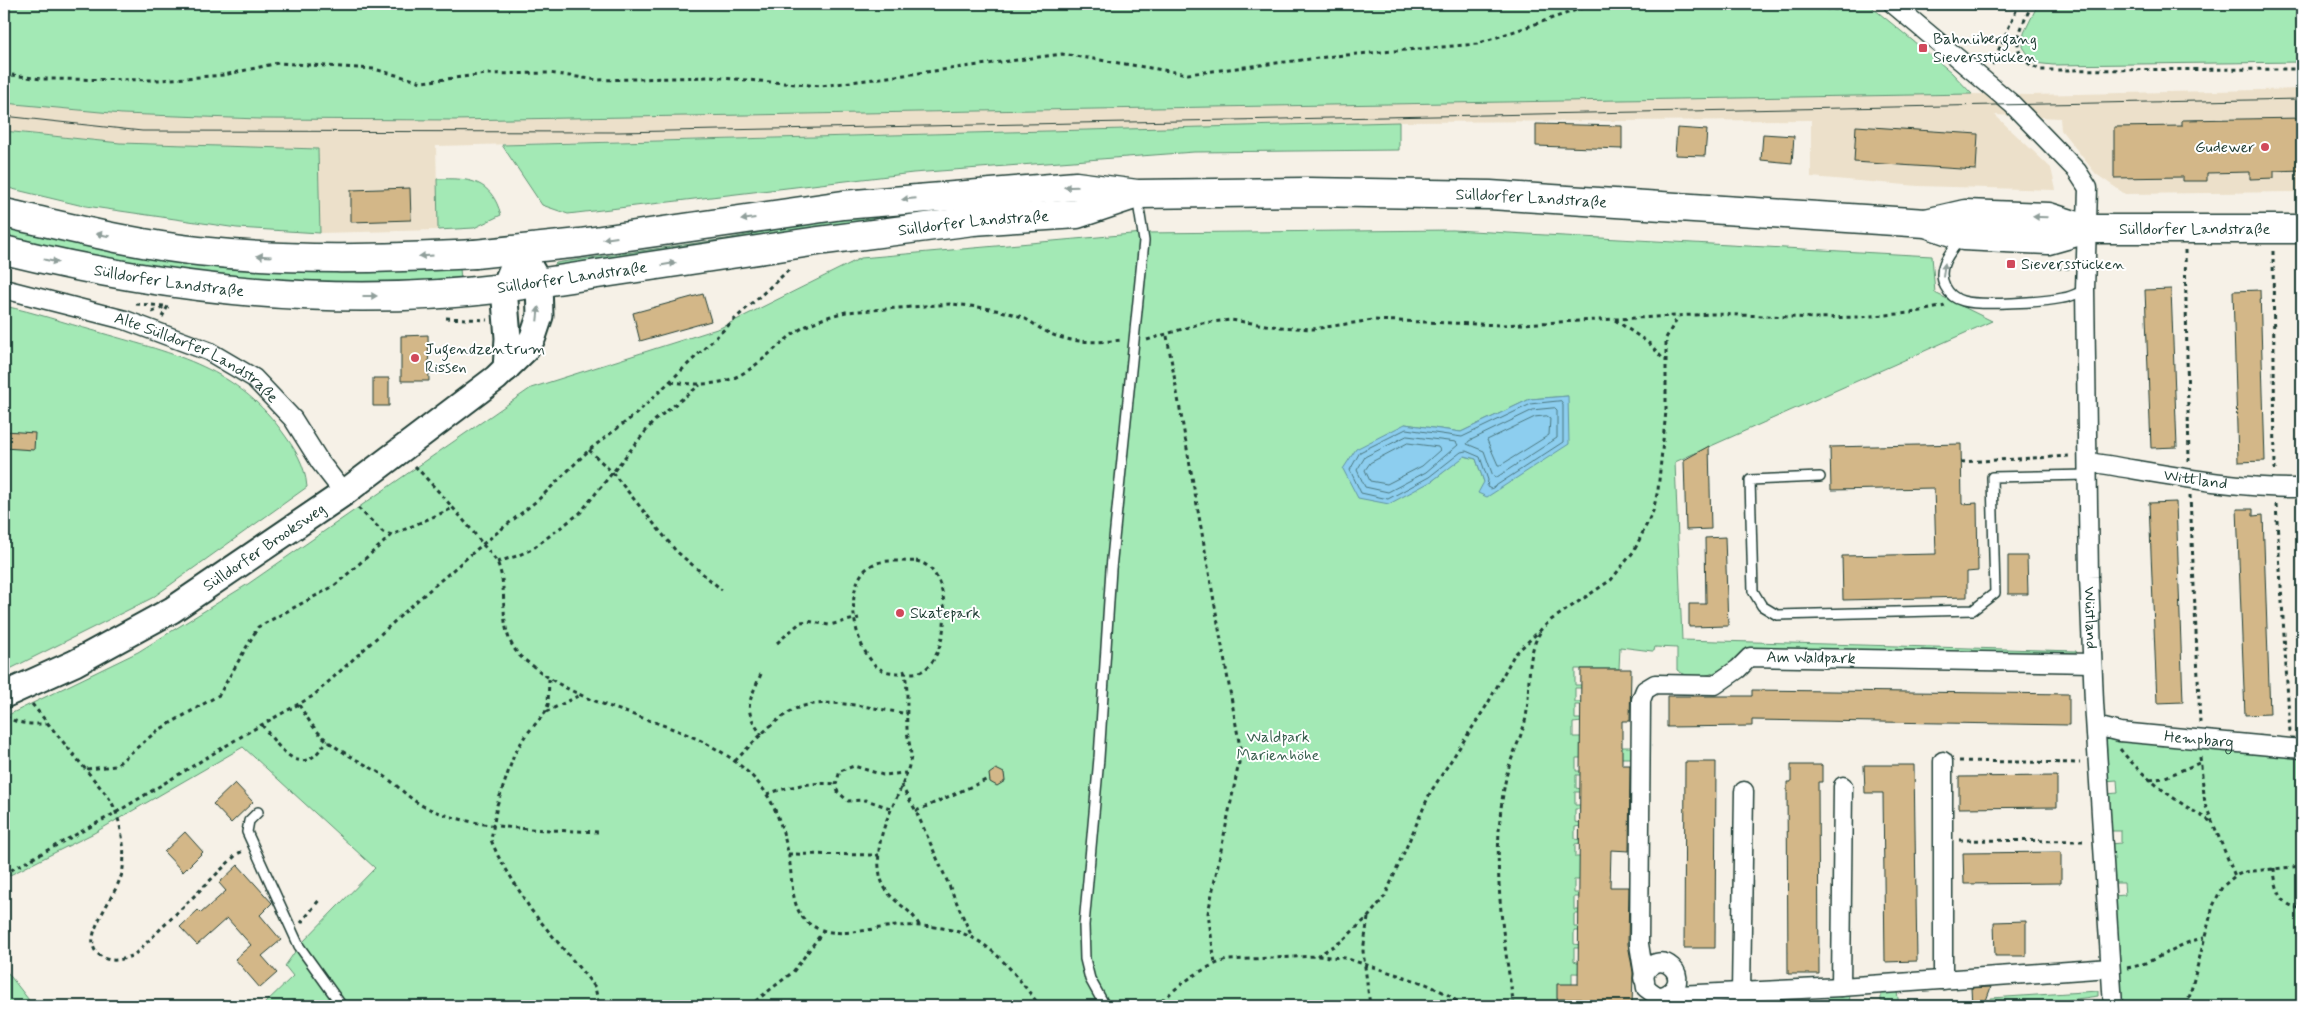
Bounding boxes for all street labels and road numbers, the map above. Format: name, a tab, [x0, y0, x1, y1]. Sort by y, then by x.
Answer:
street label: Sülldorfer Landstraße	[1455, 184, 1608, 213]
street label: Sülldorfer Landstraße	[897, 205, 1050, 241]
street label: Sülldorfer Landstraße	[2119, 219, 2270, 240]
street label: Sülldorfer Landstraße	[496, 257, 648, 299]
street label: Sülldorfer Landstraße	[92, 259, 245, 302]
street label: Alte Sülldorfer Landstraße	[112, 307, 283, 408]
street label: Wittland	[2162, 464, 2229, 494]
street label: Sülldorfer Brooksweg	[199, 498, 330, 596]
street label: Wüstland	[2079, 586, 2102, 650]
street label: Am Waldpark	[1766, 647, 1856, 669]
street label: Hempbarg	[2163, 726, 2235, 754]

